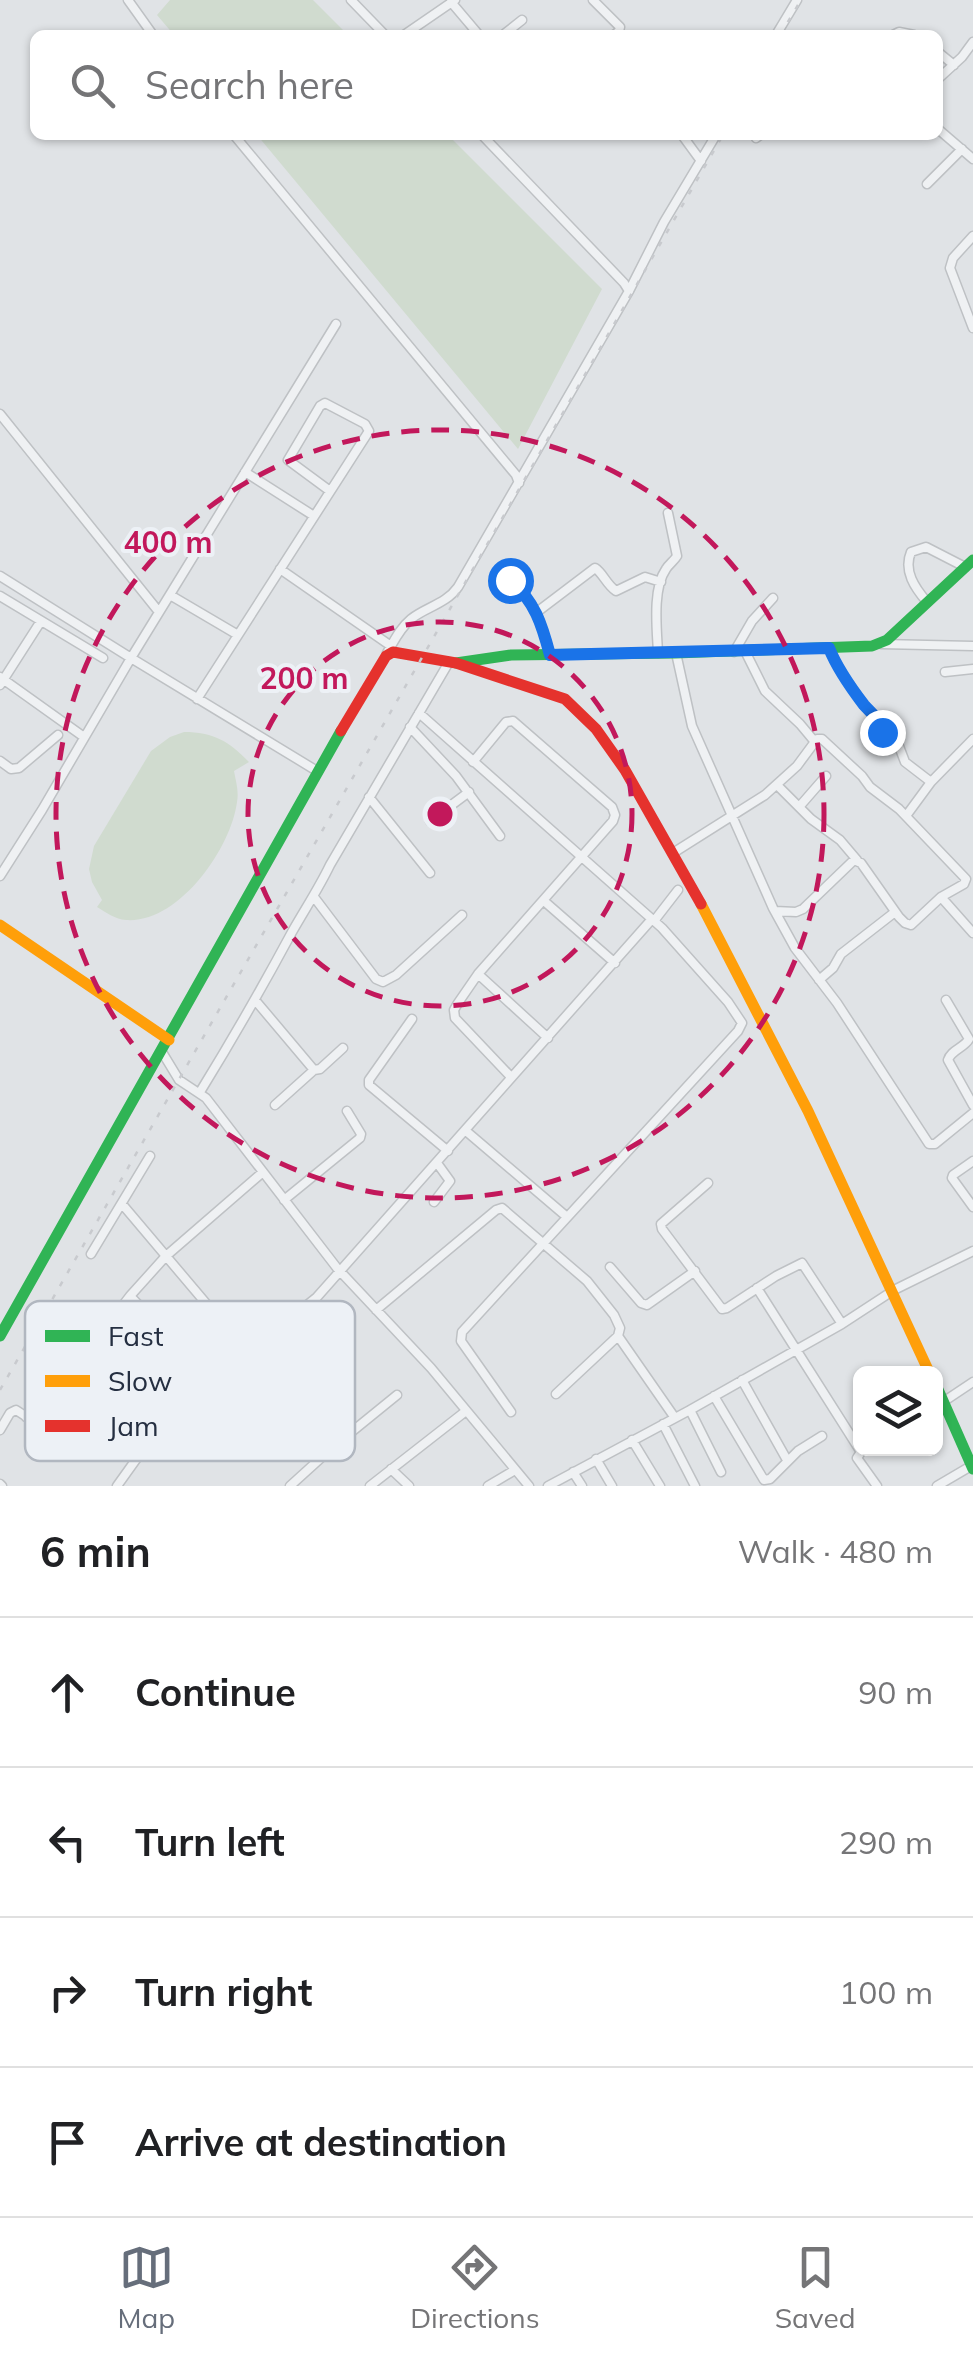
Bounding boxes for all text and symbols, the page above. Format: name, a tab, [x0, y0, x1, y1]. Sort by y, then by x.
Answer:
search box	[30, 30, 943, 140]
icon: search	[65, 58, 120, 113]
text: Search here	[145, 61, 354, 109]
text: 400 m	[123, 523, 213, 561]
route start	[488, 558, 534, 604]
text: 200 m	[259, 659, 349, 697]
route end	[860, 710, 906, 756]
centre of rings	[422, 796, 458, 832]
legend	[25, 1301, 355, 1461]
text: Fast	[108, 1318, 164, 1353]
text: Slow	[108, 1363, 172, 1398]
map controls	[853, 1366, 943, 1456]
button: layers	[853, 1366, 943, 1456]
text: Jam	[108, 1408, 159, 1443]
text: 6 min	[40, 1525, 151, 1578]
text: Walk · 480 m	[738, 1531, 933, 1571]
icon: ahead	[40, 1665, 95, 1720]
text: Continue	[135, 1668, 296, 1716]
text: 90 m	[858, 1672, 933, 1712]
icon: left	[40, 1815, 95, 1870]
text: Turn left	[135, 1818, 285, 1866]
text: 290 m	[839, 1822, 933, 1862]
icon: right	[40, 1965, 95, 2020]
text: Turn right	[135, 1968, 312, 2016]
text: 100 m	[839, 1972, 933, 2012]
icon: arrive	[40, 2115, 95, 2170]
text: Arrive at destination	[135, 2118, 507, 2166]
tab: Map	[118, 2240, 175, 2335]
tab: Directions	[410, 2240, 540, 2335]
tab: Saved	[775, 2240, 855, 2335]

